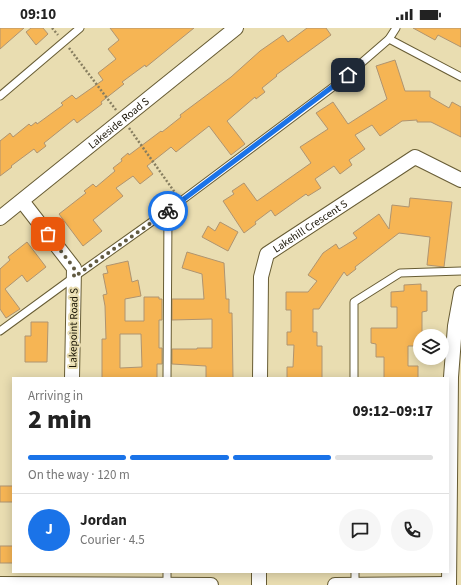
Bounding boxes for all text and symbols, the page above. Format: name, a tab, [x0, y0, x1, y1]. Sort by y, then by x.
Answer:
text: 09:10	[20, 4, 56, 25]
pin	[331, 58, 365, 92]
icon: home	[337, 64, 359, 86]
street label: Lakeside Road S	[85, 94, 153, 152]
courier	[148, 191, 188, 231]
street label: Lakehill Crescent S	[270, 196, 350, 256]
icon: bike	[157, 200, 179, 222]
pin	[31, 217, 65, 251]
icon: bag	[37, 223, 59, 245]
street label: Lakepoint Road S	[65, 288, 82, 368]
map controls	[413, 329, 449, 365]
button: layers	[413, 329, 449, 365]
text: Arriving in	[28, 387, 83, 405]
text: 2 min	[28, 401, 92, 438]
text: 09:12–09:17	[352, 401, 433, 422]
text: On the way · 120 m	[28, 466, 130, 484]
button: chat	[339, 509, 381, 551]
button: phone	[391, 509, 433, 551]
text: Jordan	[80, 510, 127, 531]
text: J	[45, 519, 53, 540]
text: Courier · 4.5	[80, 531, 145, 549]

